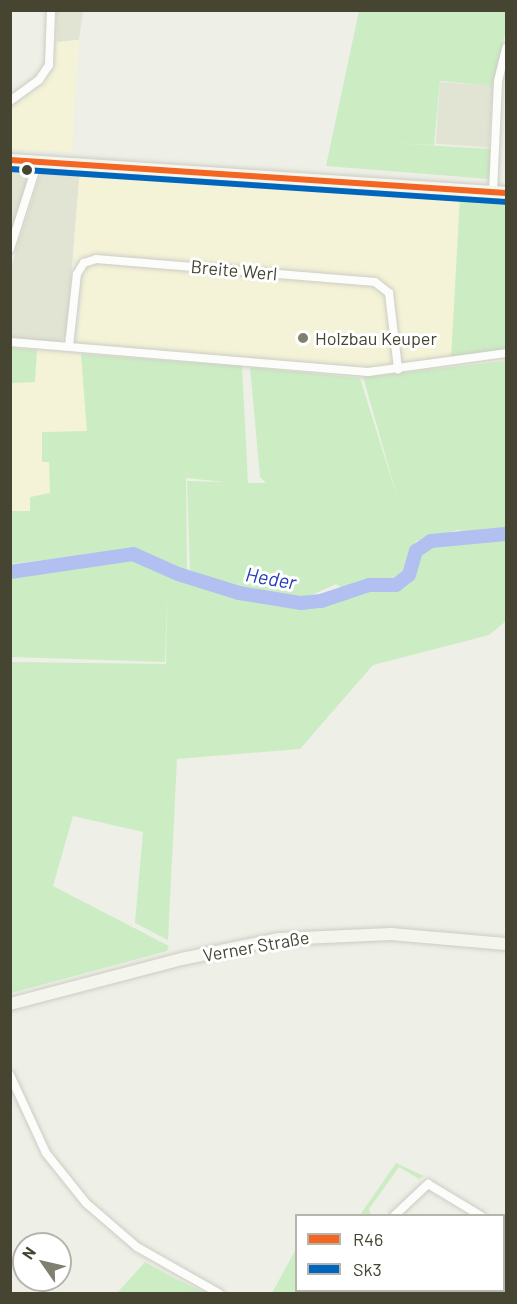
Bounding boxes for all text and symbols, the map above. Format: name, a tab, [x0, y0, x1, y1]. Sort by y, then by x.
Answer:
unlabelled marker	[21, 164, 33, 176]
street label: Breite Werl	[190, 255, 278, 285]
place label: Holzbau Keuper	[315, 327, 437, 349]
marker: Holzbau Keuper	[296, 331, 310, 345]
water label: Heder	[244, 562, 298, 594]
street label: Verner Straße	[201, 926, 311, 966]
legend	[295, 1214, 505, 1292]
text: R46	[353, 1228, 383, 1250]
north arrow	[12, 1232, 72, 1292]
text: N	[17, 1243, 39, 1263]
text: Sk3	[353, 1258, 382, 1280]

